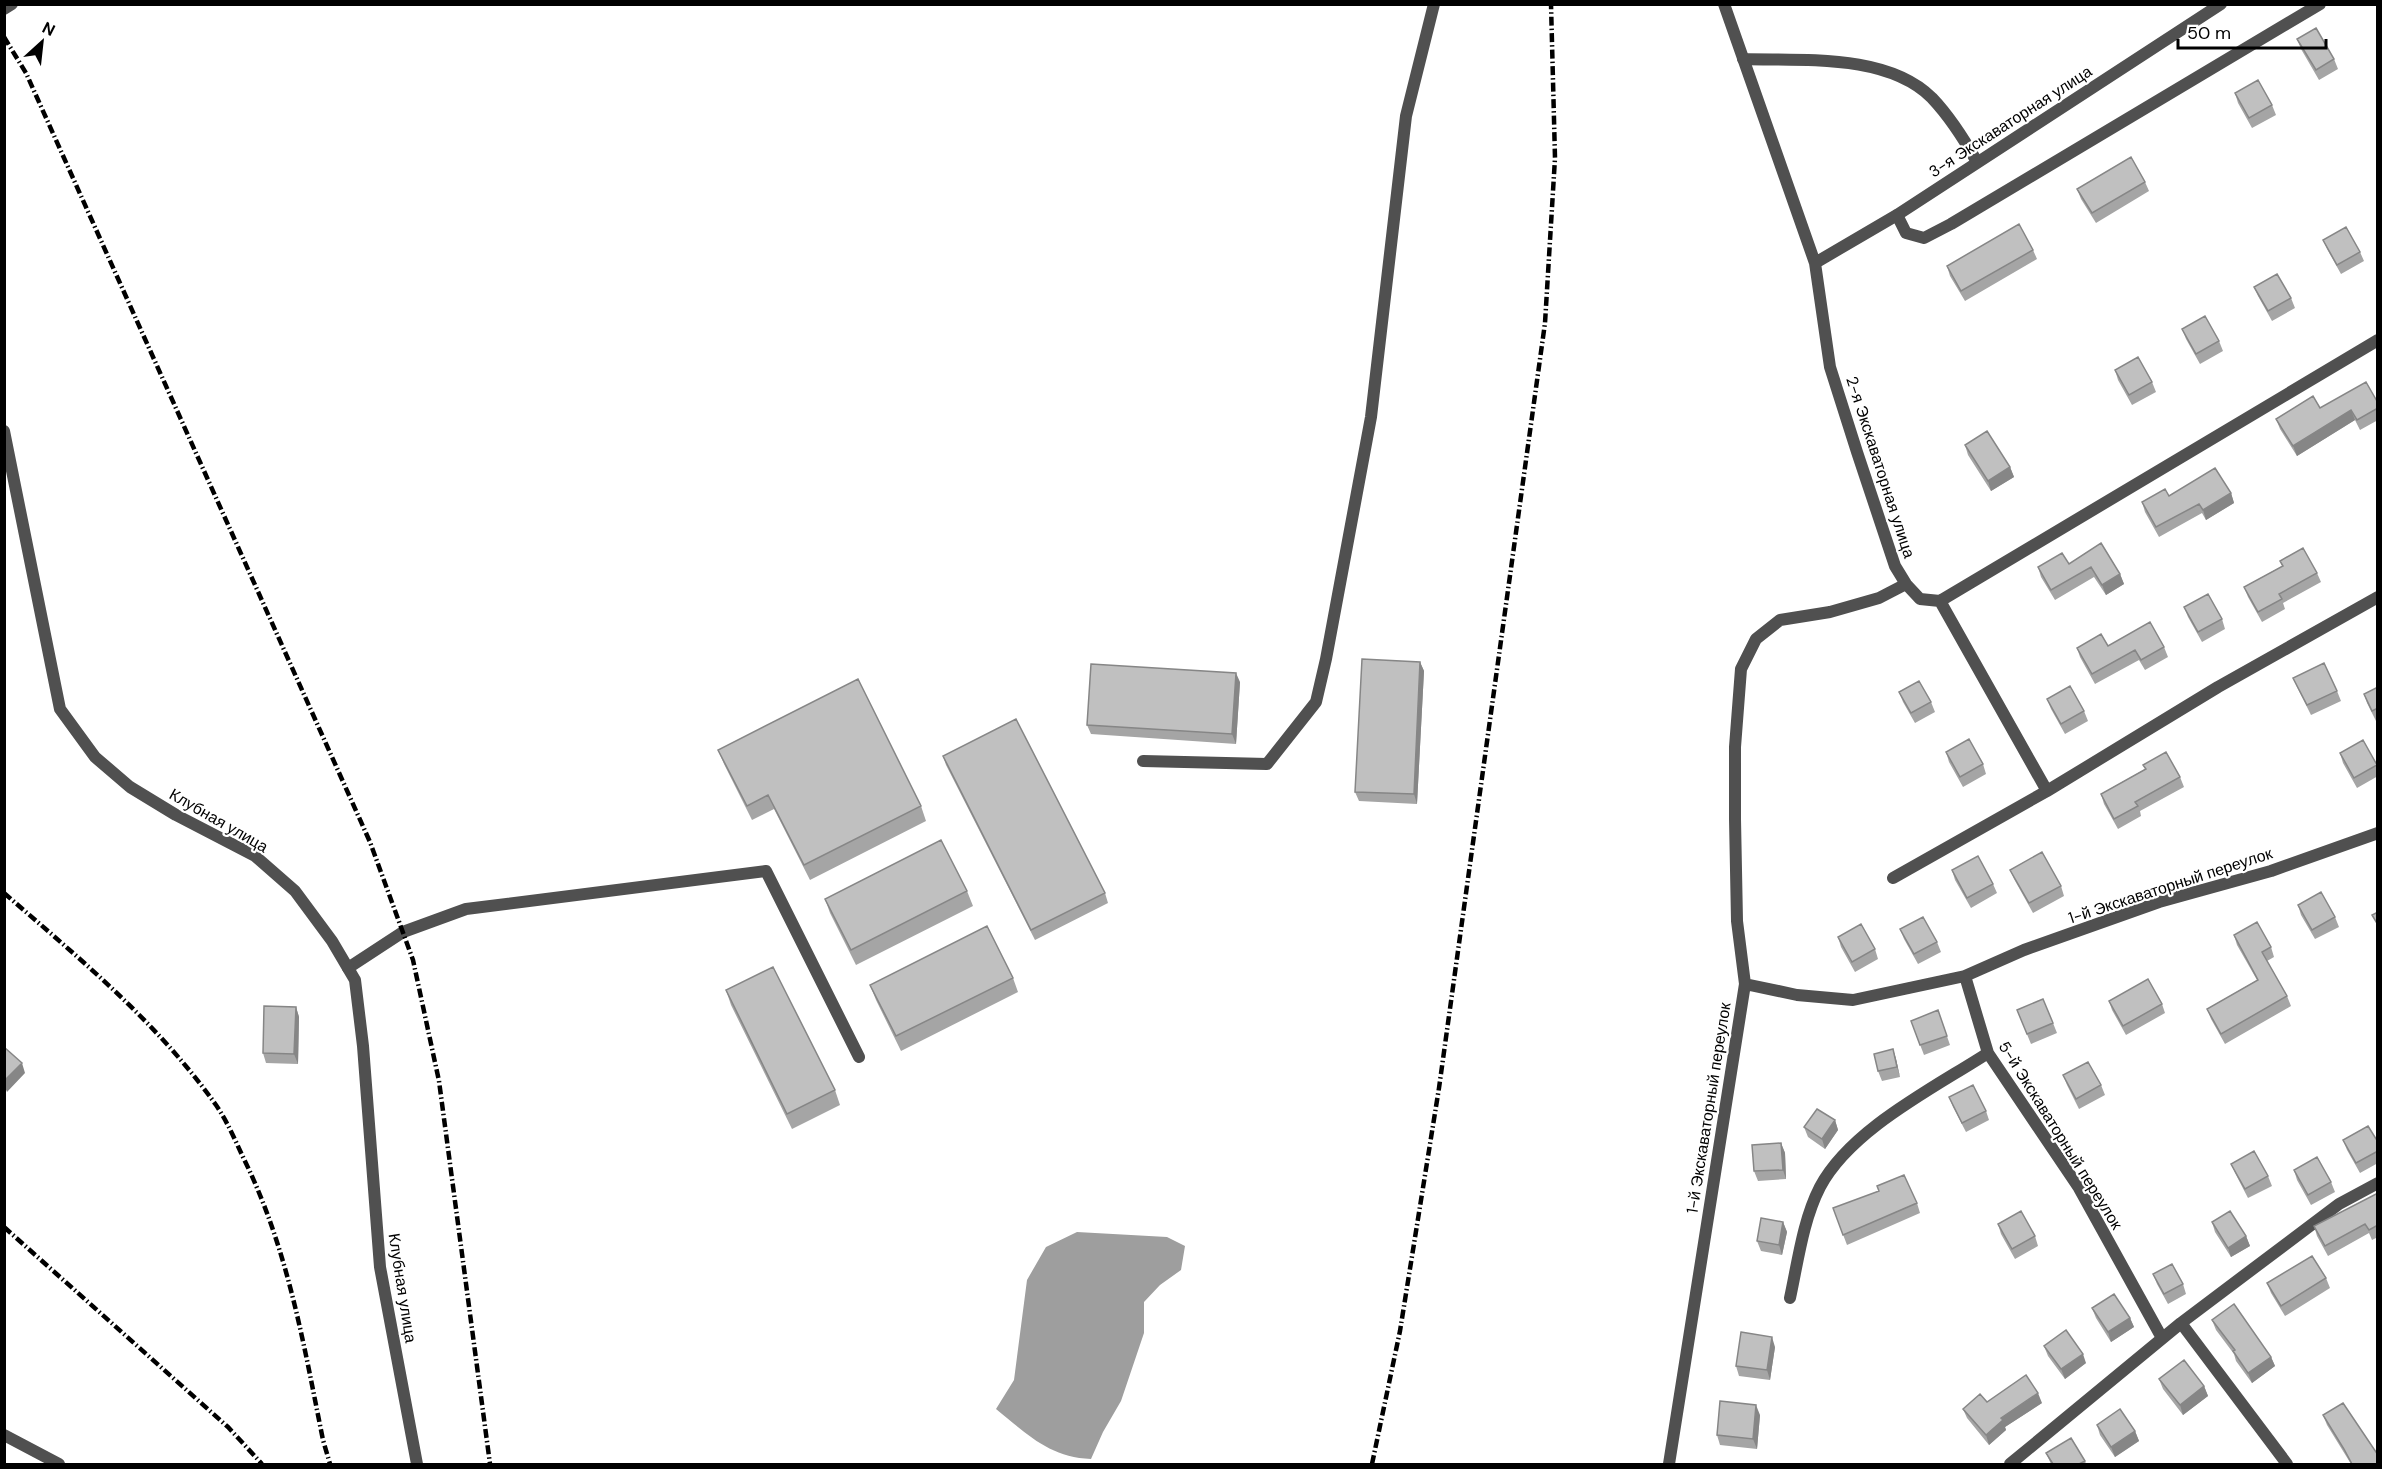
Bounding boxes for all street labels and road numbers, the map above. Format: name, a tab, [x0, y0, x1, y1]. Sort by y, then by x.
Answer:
street label: 3-я Экскаваторная улица	[1925, 61, 2096, 182]
street label: 2-я Экскаваторная улица	[1841, 373, 1920, 561]
street label: Клубная улица	[166, 784, 272, 857]
street label: 1-й Экскаваторный переулок	[2065, 842, 2276, 928]
street label: 1-й Экскаваторный переулок	[1681, 1000, 1736, 1215]
street label: 5-й Экскаваторный переулок	[1994, 1037, 2128, 1234]
street label: Клубная улица	[383, 1232, 422, 1344]

